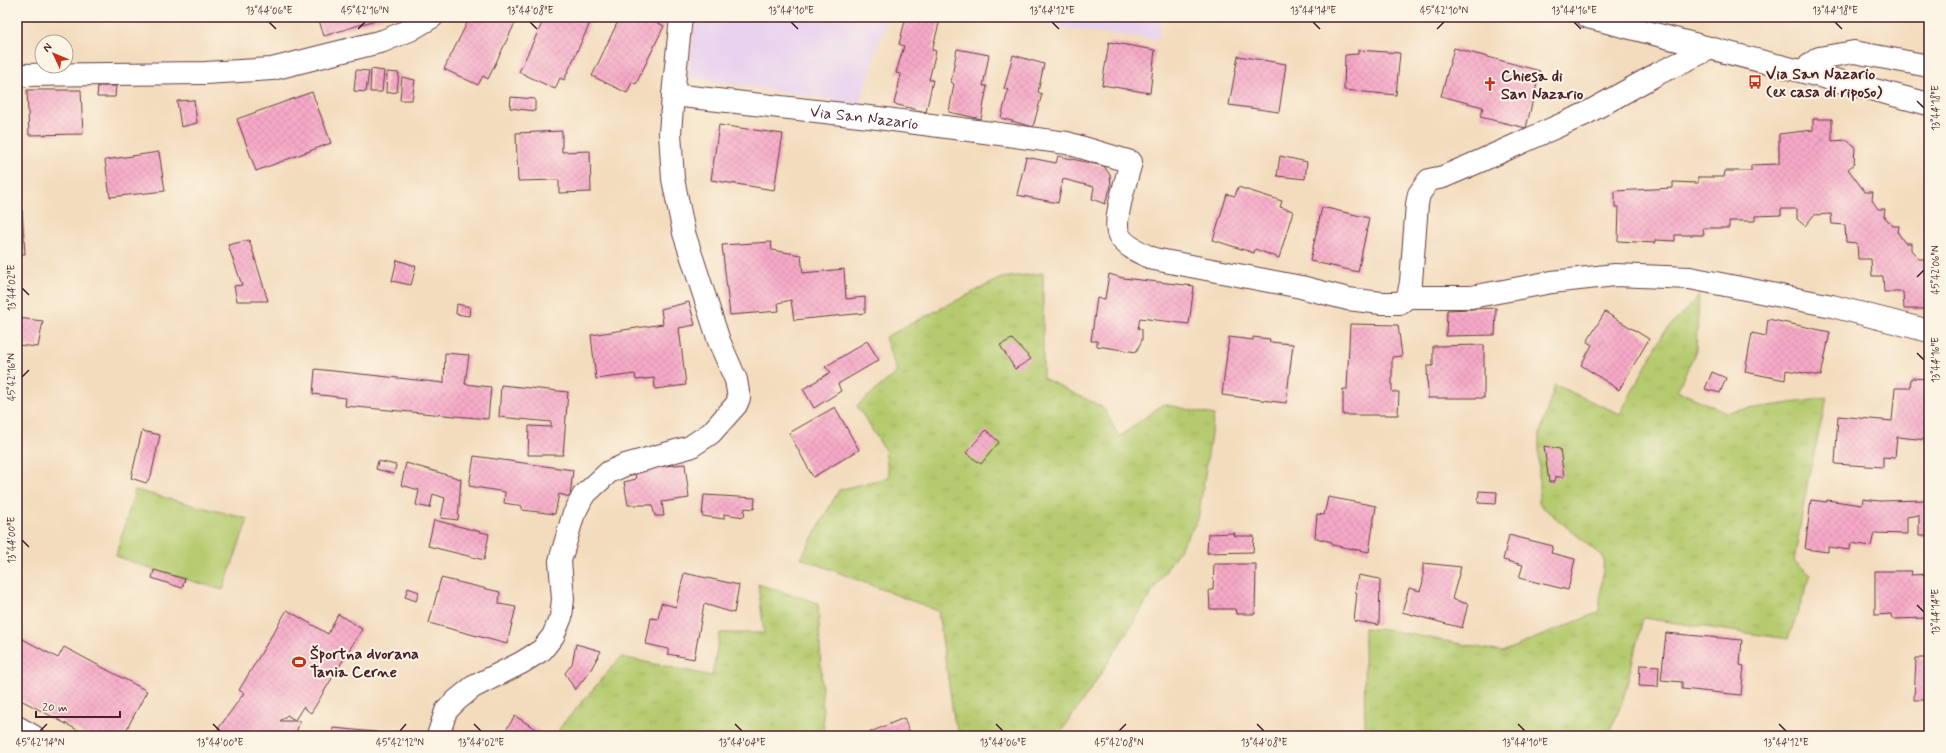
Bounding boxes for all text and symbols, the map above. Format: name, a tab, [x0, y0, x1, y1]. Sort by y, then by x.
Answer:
text: 13°44'06"E	[246, 4, 292, 18]
text: 45°42'16"N	[341, 4, 389, 18]
text: 13°44'08"E	[507, 4, 553, 18]
text: 13°44'10"E	[768, 4, 814, 18]
text: 13°44'12"E	[1029, 4, 1075, 18]
text: 13°44'14"E	[1290, 4, 1336, 18]
text: 45°42'10"N	[1420, 4, 1468, 18]
text: 13°44'16"E	[1551, 4, 1597, 18]
text: 13°44'18"E	[1812, 4, 1858, 18]
north arrow	[34, 34, 74, 74]
text: N	[40, 40, 55, 55]
place label: Via San Nazario (ex casa di riposo)	[1766, 64, 1882, 103]
place label: Chiesa di San Nazario	[1501, 66, 1584, 105]
bus stop icon: Via San Nazario (ex casa di riposo)	[1747, 74, 1763, 90]
church icon: Chiesa di San Nazario	[1482, 76, 1498, 92]
text: 13°44'18"E	[1929, 85, 1943, 131]
street label: Via San Nazario	[809, 101, 920, 135]
text: 45°42'06"N	[1929, 245, 1943, 295]
text: 13°44'02"E	[5, 265, 19, 311]
text: 13°44'16"E	[1929, 337, 1943, 383]
text: 45°42'16"N	[5, 353, 19, 401]
text: 13°44'00"E	[5, 516, 19, 563]
text: 13°44'14"E	[1929, 589, 1943, 635]
place label: Športna dvorana Tania Cerne	[310, 644, 419, 683]
sports icon: Športna dvorana Tania Cerne	[291, 654, 307, 670]
scale bar	[36, 693, 120, 719]
text: 20 m	[42, 700, 68, 716]
text: 45°42'14"N	[16, 736, 65, 750]
text: 13°44'00"E	[197, 736, 244, 750]
text: 45°42'12"N	[376, 736, 424, 750]
text: 13°44'02"E	[458, 736, 504, 750]
text: 13°44'04"E	[718, 736, 766, 750]
text: 13°44'06"E	[980, 736, 1026, 750]
text: 45°42'08"N	[1094, 736, 1144, 750]
text: 13°44'08"E	[1241, 736, 1287, 750]
text: 13°44'10"E	[1502, 736, 1548, 750]
text: 13°44'12"E	[1763, 736, 1809, 750]

